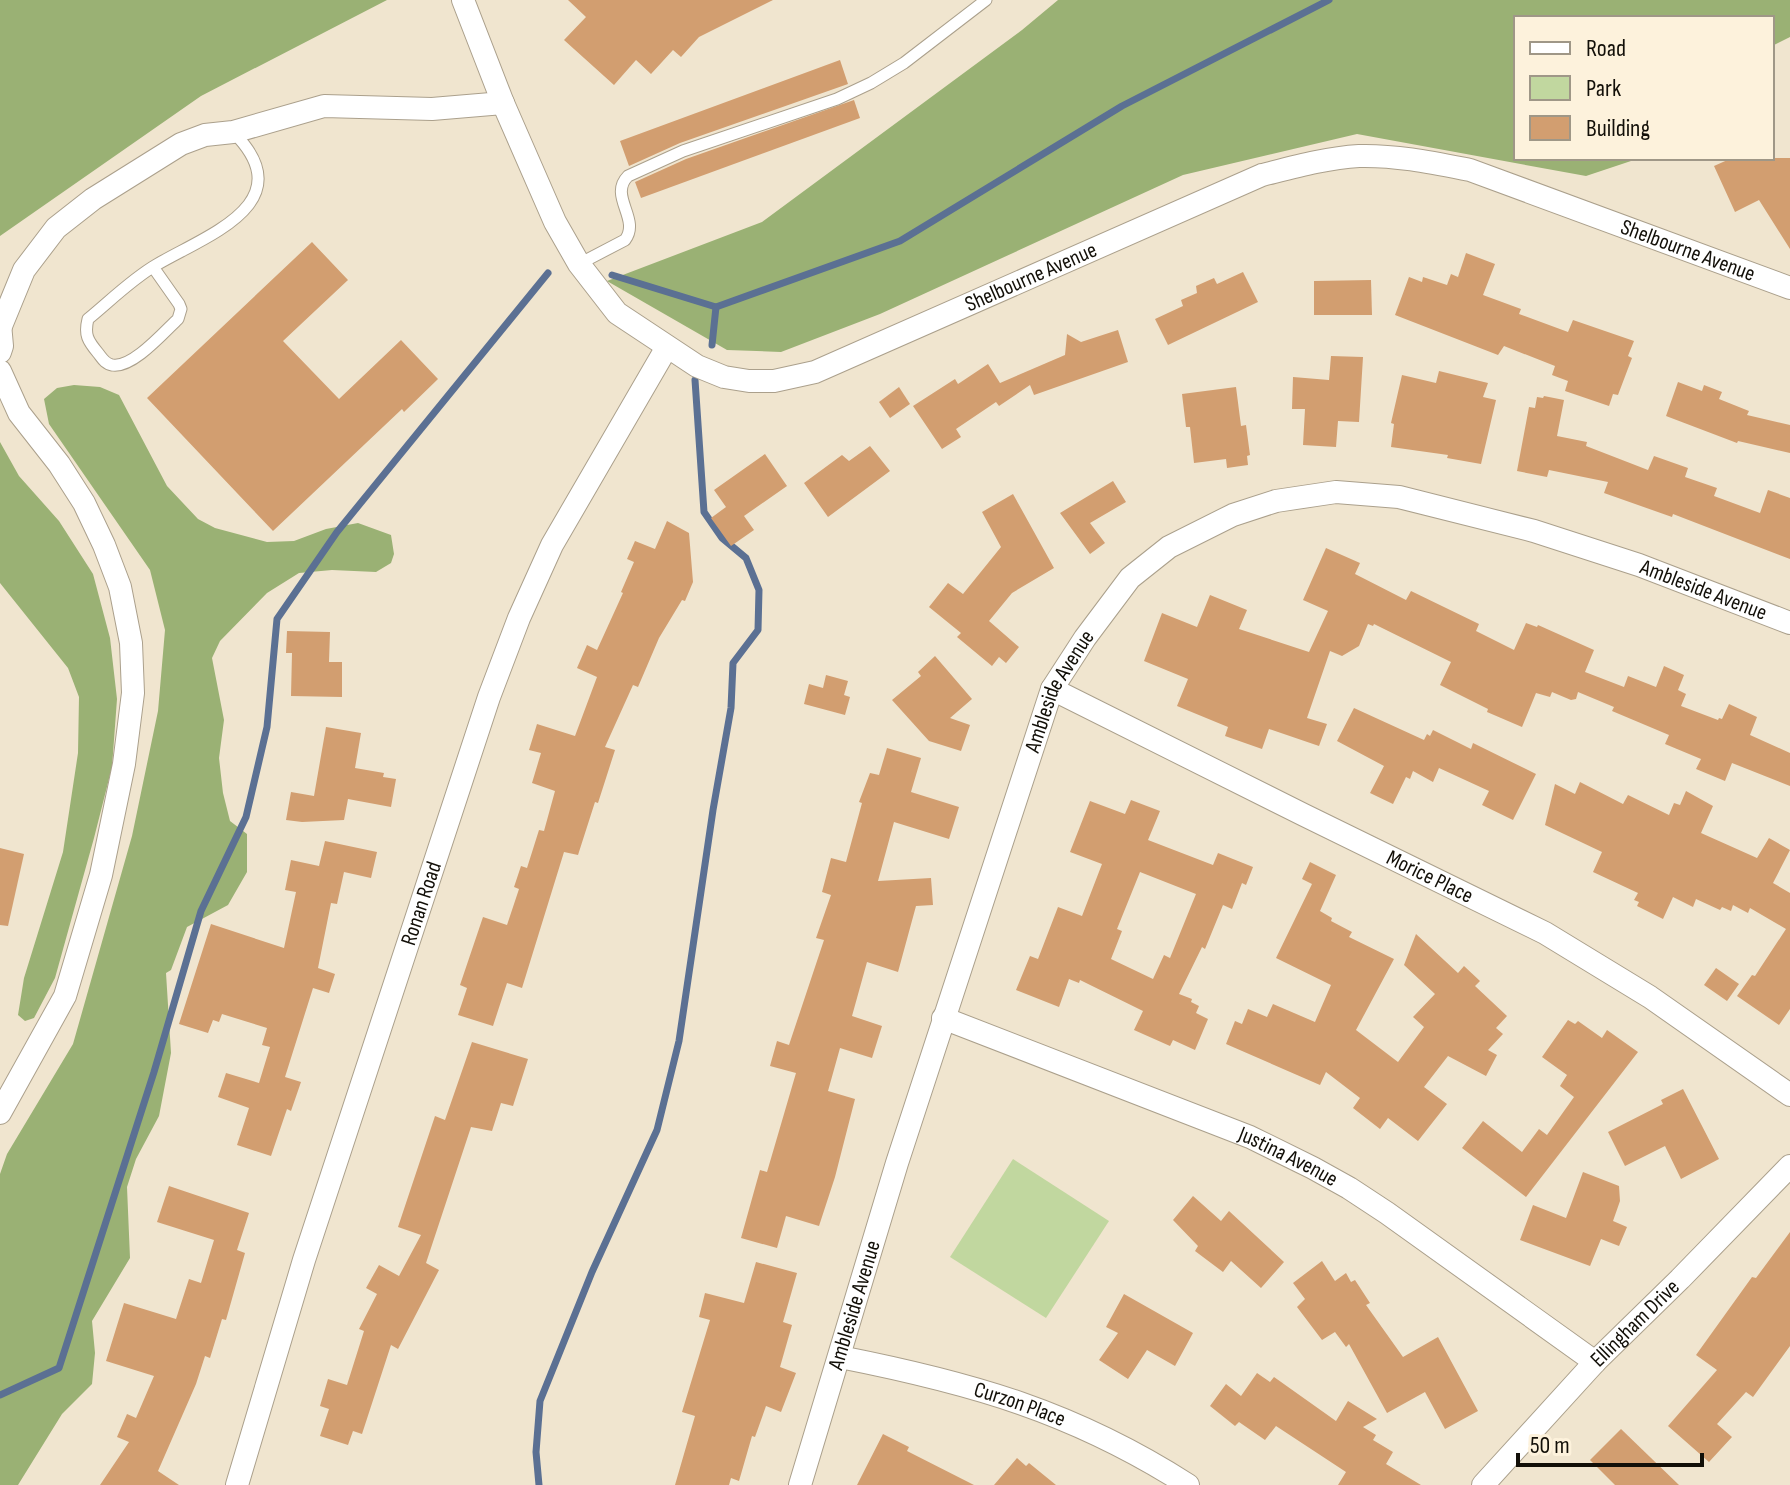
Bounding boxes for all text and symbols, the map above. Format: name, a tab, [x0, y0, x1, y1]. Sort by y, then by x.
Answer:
legend	[1514, 16, 1774, 160]
text: Road	[1586, 34, 1626, 63]
text: Park	[1586, 74, 1621, 103]
text: Building	[1586, 114, 1650, 143]
street label: Shelbourne Avenue	[1617, 213, 1759, 287]
street label: Shelbourne Avenue	[961, 236, 1101, 318]
street label: Ambleside Avenue	[1636, 553, 1771, 626]
street label: Ambleside Avenue	[1018, 624, 1100, 757]
street label: Morice Place	[1382, 844, 1478, 909]
street label: Ronan Road	[395, 858, 447, 949]
street label: Justina Avenue	[1234, 1120, 1343, 1193]
street label: Ambleside Avenue	[822, 1237, 886, 1374]
street label: Ellingham Drive	[1585, 1274, 1685, 1373]
street label: Curzon Place	[971, 1376, 1070, 1433]
scale bar	[1518, 1417, 1702, 1467]
text: 50 m	[1530, 1431, 1570, 1460]

